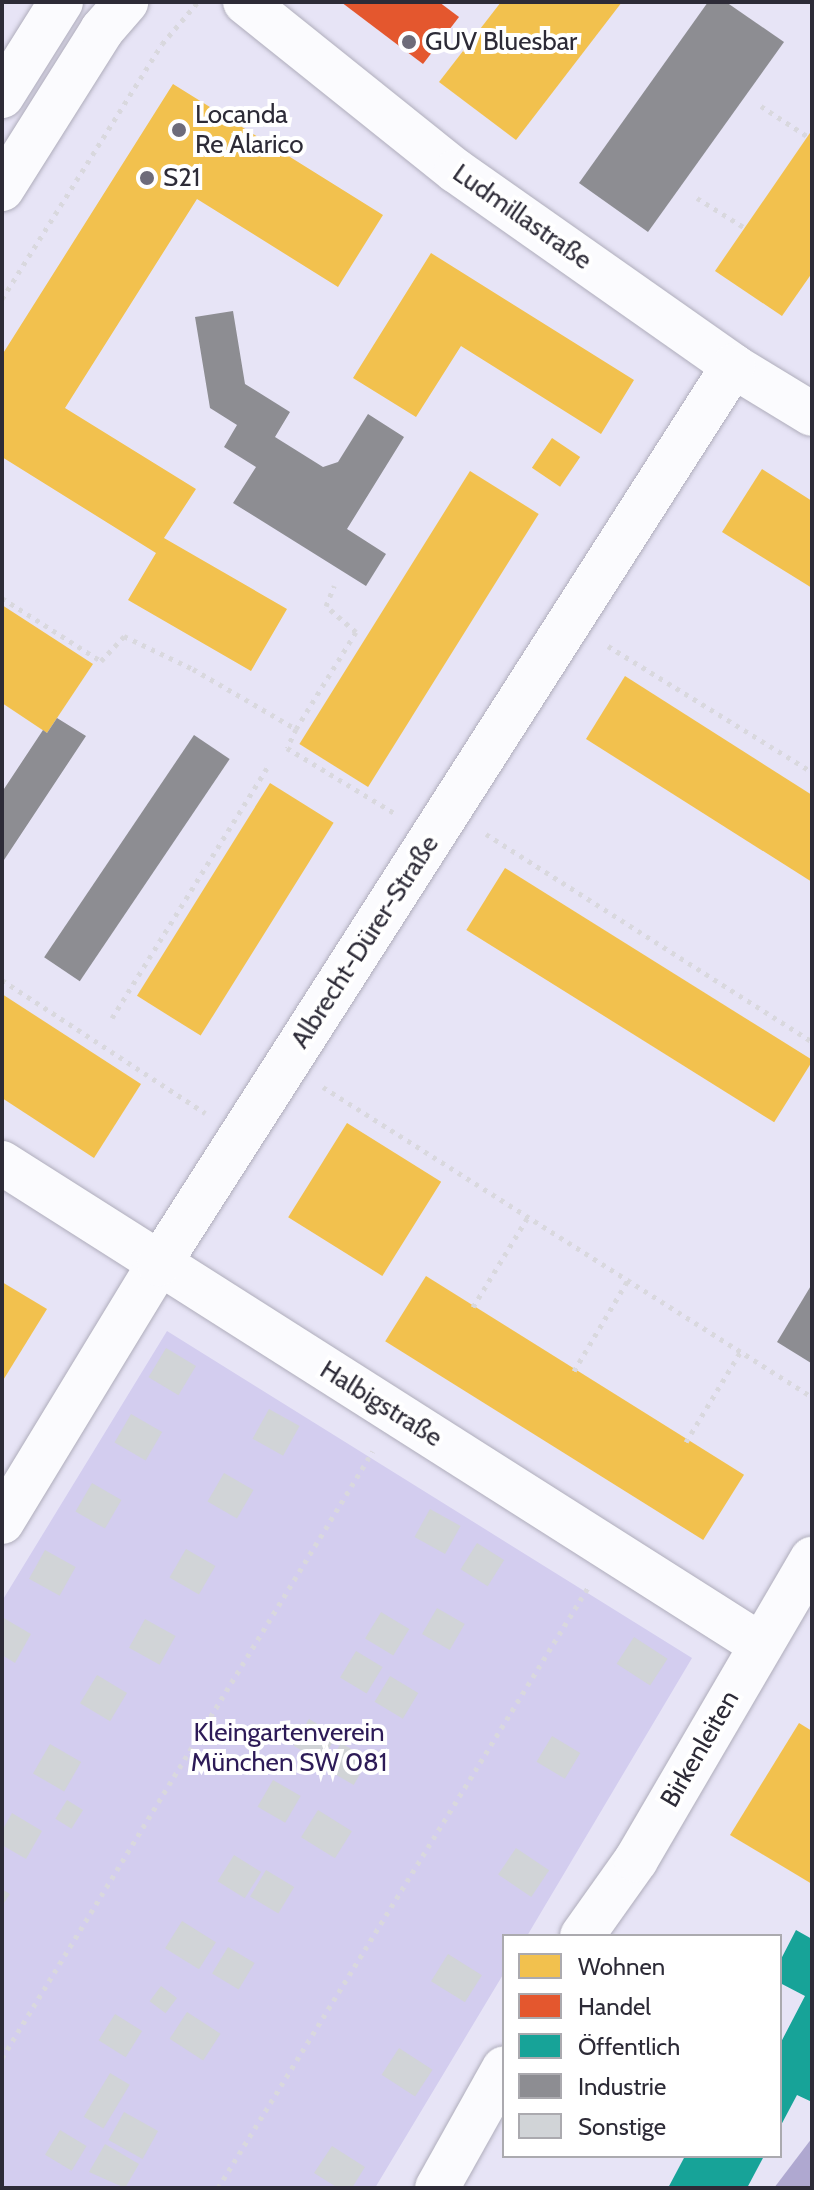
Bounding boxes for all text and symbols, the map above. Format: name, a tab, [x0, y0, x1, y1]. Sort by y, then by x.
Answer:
place label: GUV Bluesbar	[425, 26, 577, 58]
marker: GUV Bluesbar	[400, 33, 418, 51]
place label: Locanda Re Alarico	[195, 99, 303, 160]
marker: Locanda Re Alarico	[170, 121, 188, 139]
street label: Ludmillastraße	[447, 158, 597, 276]
place label: S21	[163, 162, 200, 194]
marker: S21	[138, 169, 156, 187]
street label: Albrecht-Dürer-Straße	[285, 830, 445, 1054]
street label: Halbigstraße	[314, 1354, 448, 1454]
street label: Birkenleiten	[654, 1685, 746, 1813]
park label: Kleingartenverein München SW 081	[191, 1717, 387, 1778]
legend	[502, 1934, 782, 2158]
text: Wohnen	[578, 1952, 665, 1981]
text: Handel	[578, 1992, 651, 2021]
text: Öffentlich	[578, 2032, 680, 2061]
text: Industrie	[578, 2072, 666, 2101]
text: Sonstige	[578, 2112, 666, 2141]

